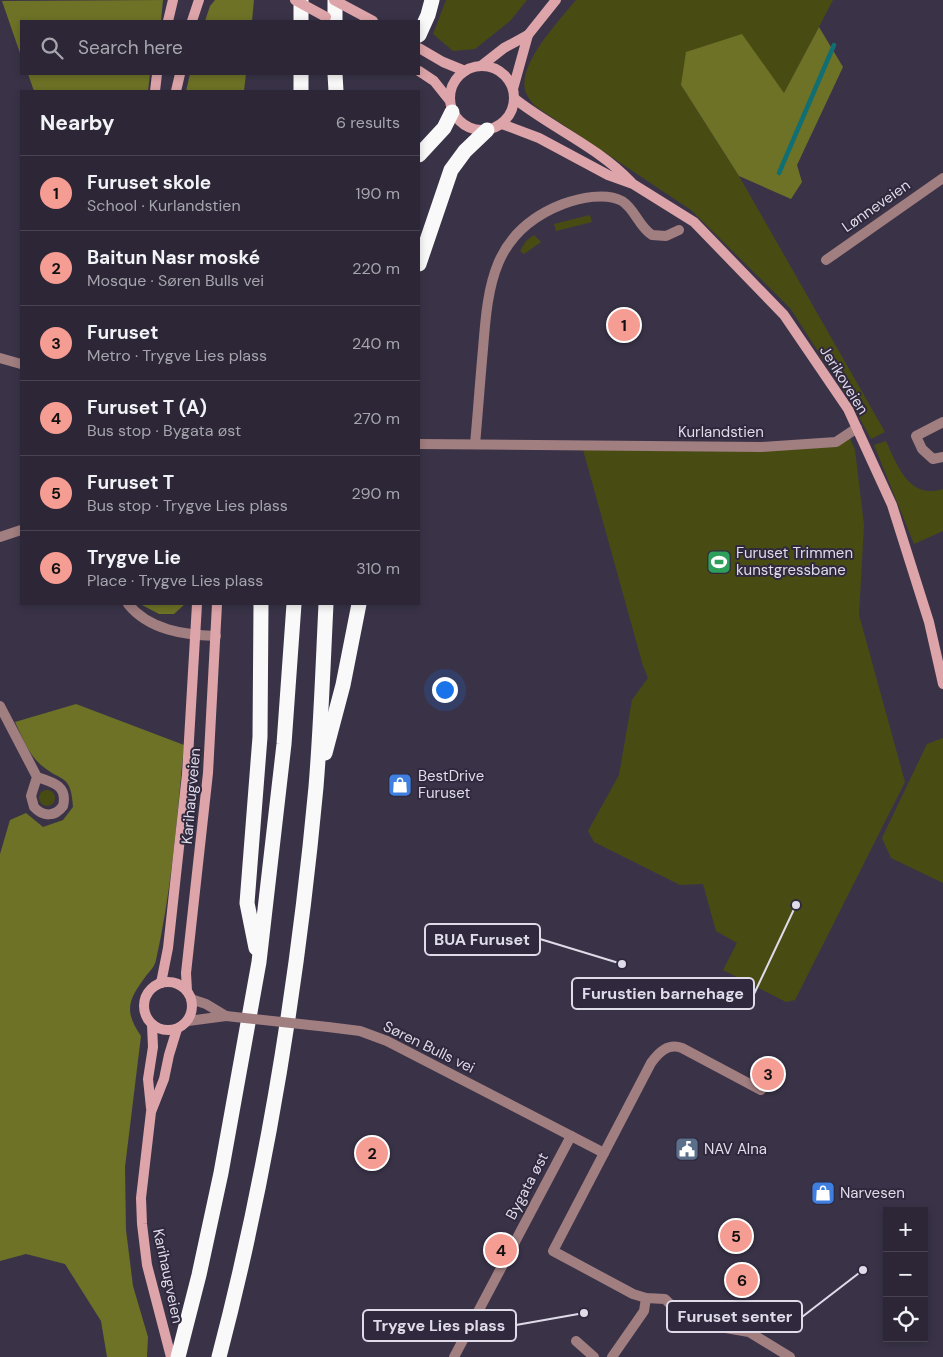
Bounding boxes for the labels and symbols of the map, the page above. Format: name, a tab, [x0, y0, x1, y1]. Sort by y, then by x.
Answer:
street label: Lønneveien	[838, 175, 914, 237]
pin: 1	[608, 306, 640, 344]
street label: Jerikoveien	[815, 342, 873, 418]
street label: Kurlandstien	[678, 422, 764, 442]
place label: Furuset Trimmen kunstgressbane	[736, 543, 853, 580]
sports icon: Furuset Trimmen kunstgressbane	[706, 549, 732, 575]
your location	[432, 677, 458, 703]
street label: Karihaugveien	[177, 747, 205, 845]
place label: BestDrive Furuset	[418, 766, 484, 803]
shop icon: BestDrive Furuset	[387, 772, 413, 798]
callout: BUA Furuset	[425, 924, 540, 955]
text: BUA Furuset	[434, 929, 530, 950]
callout: Furustien barnehage	[572, 978, 754, 1009]
text: Furustien barnehage	[582, 983, 744, 1004]
street label: Søren Bulls vei	[380, 1016, 478, 1078]
pin: 3	[752, 1055, 784, 1093]
pin: 2	[356, 1134, 388, 1172]
public building icon: NAV Alna	[674, 1136, 700, 1162]
place label: NAV Alna	[704, 1139, 767, 1159]
street label: Bygata øst	[501, 1149, 553, 1223]
shop icon: Narvesen	[810, 1180, 836, 1206]
place label: Narvesen	[840, 1183, 905, 1203]
pin: 5	[720, 1217, 752, 1255]
street label: Karihaugveien	[148, 1227, 188, 1325]
pin: 4	[485, 1231, 517, 1269]
pin: 6	[726, 1261, 758, 1299]
callout: Furuset senter	[667, 1301, 802, 1332]
text: Furuset senter	[678, 1306, 793, 1327]
callout: Trygve Lies plass	[363, 1310, 516, 1341]
text: Trygve Lies plass	[373, 1315, 505, 1336]

